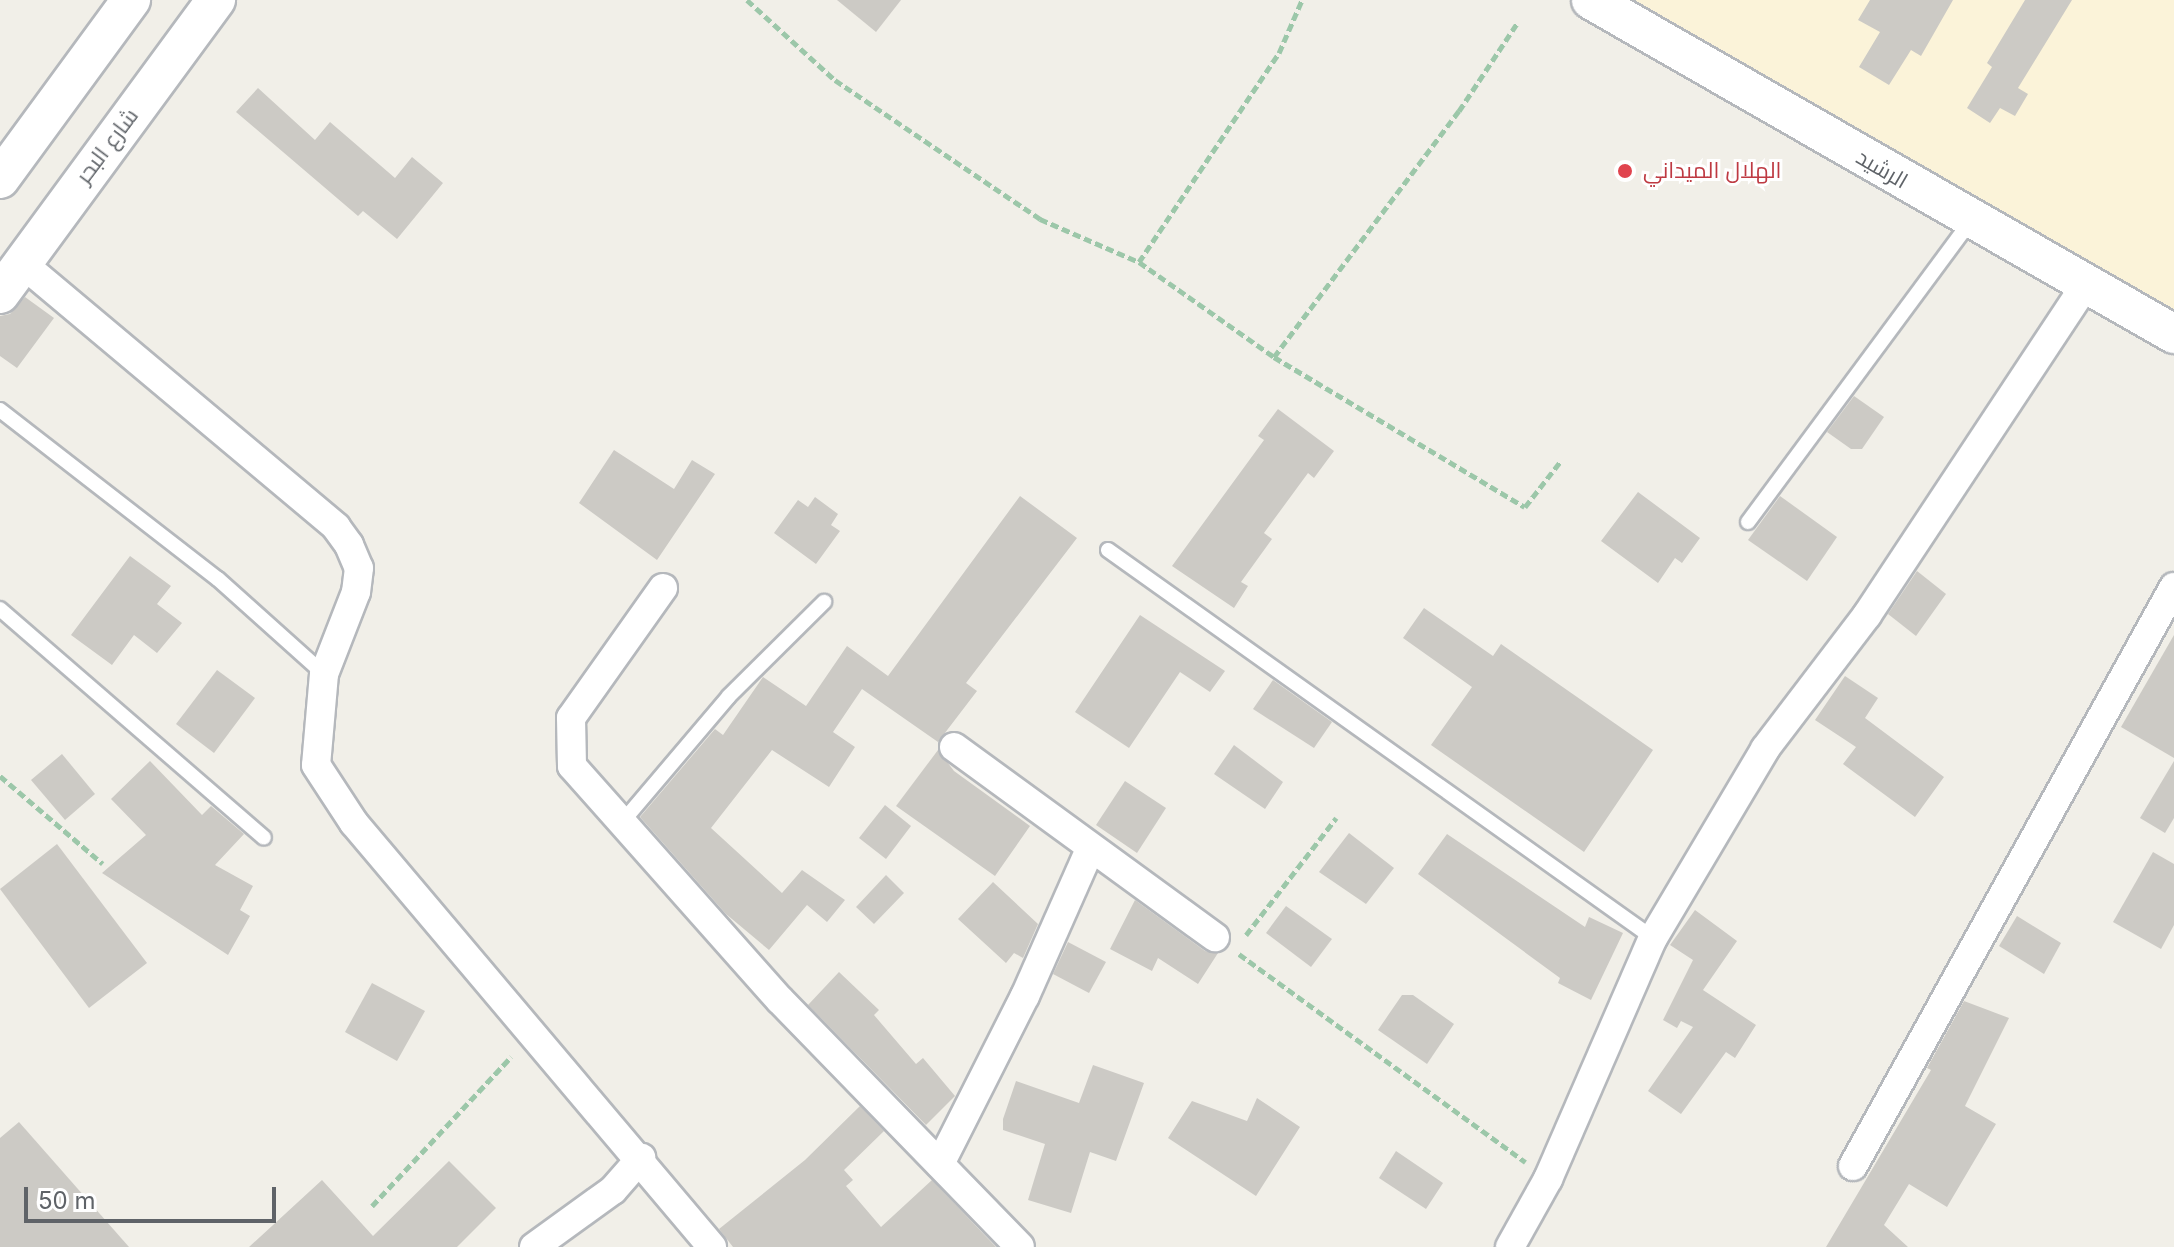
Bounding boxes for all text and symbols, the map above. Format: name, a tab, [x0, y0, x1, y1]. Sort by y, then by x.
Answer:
street label: شارع البحر	[70, 103, 144, 189]
street label: الرشيد	[1852, 144, 1912, 194]
place label: الهلال الميداني	[1643, 158, 1781, 184]
marker: الهلال الميداني	[1614, 160, 1636, 182]
scale bar	[28, 1171, 280, 1221]
text: 50 m	[38, 1186, 96, 1215]

